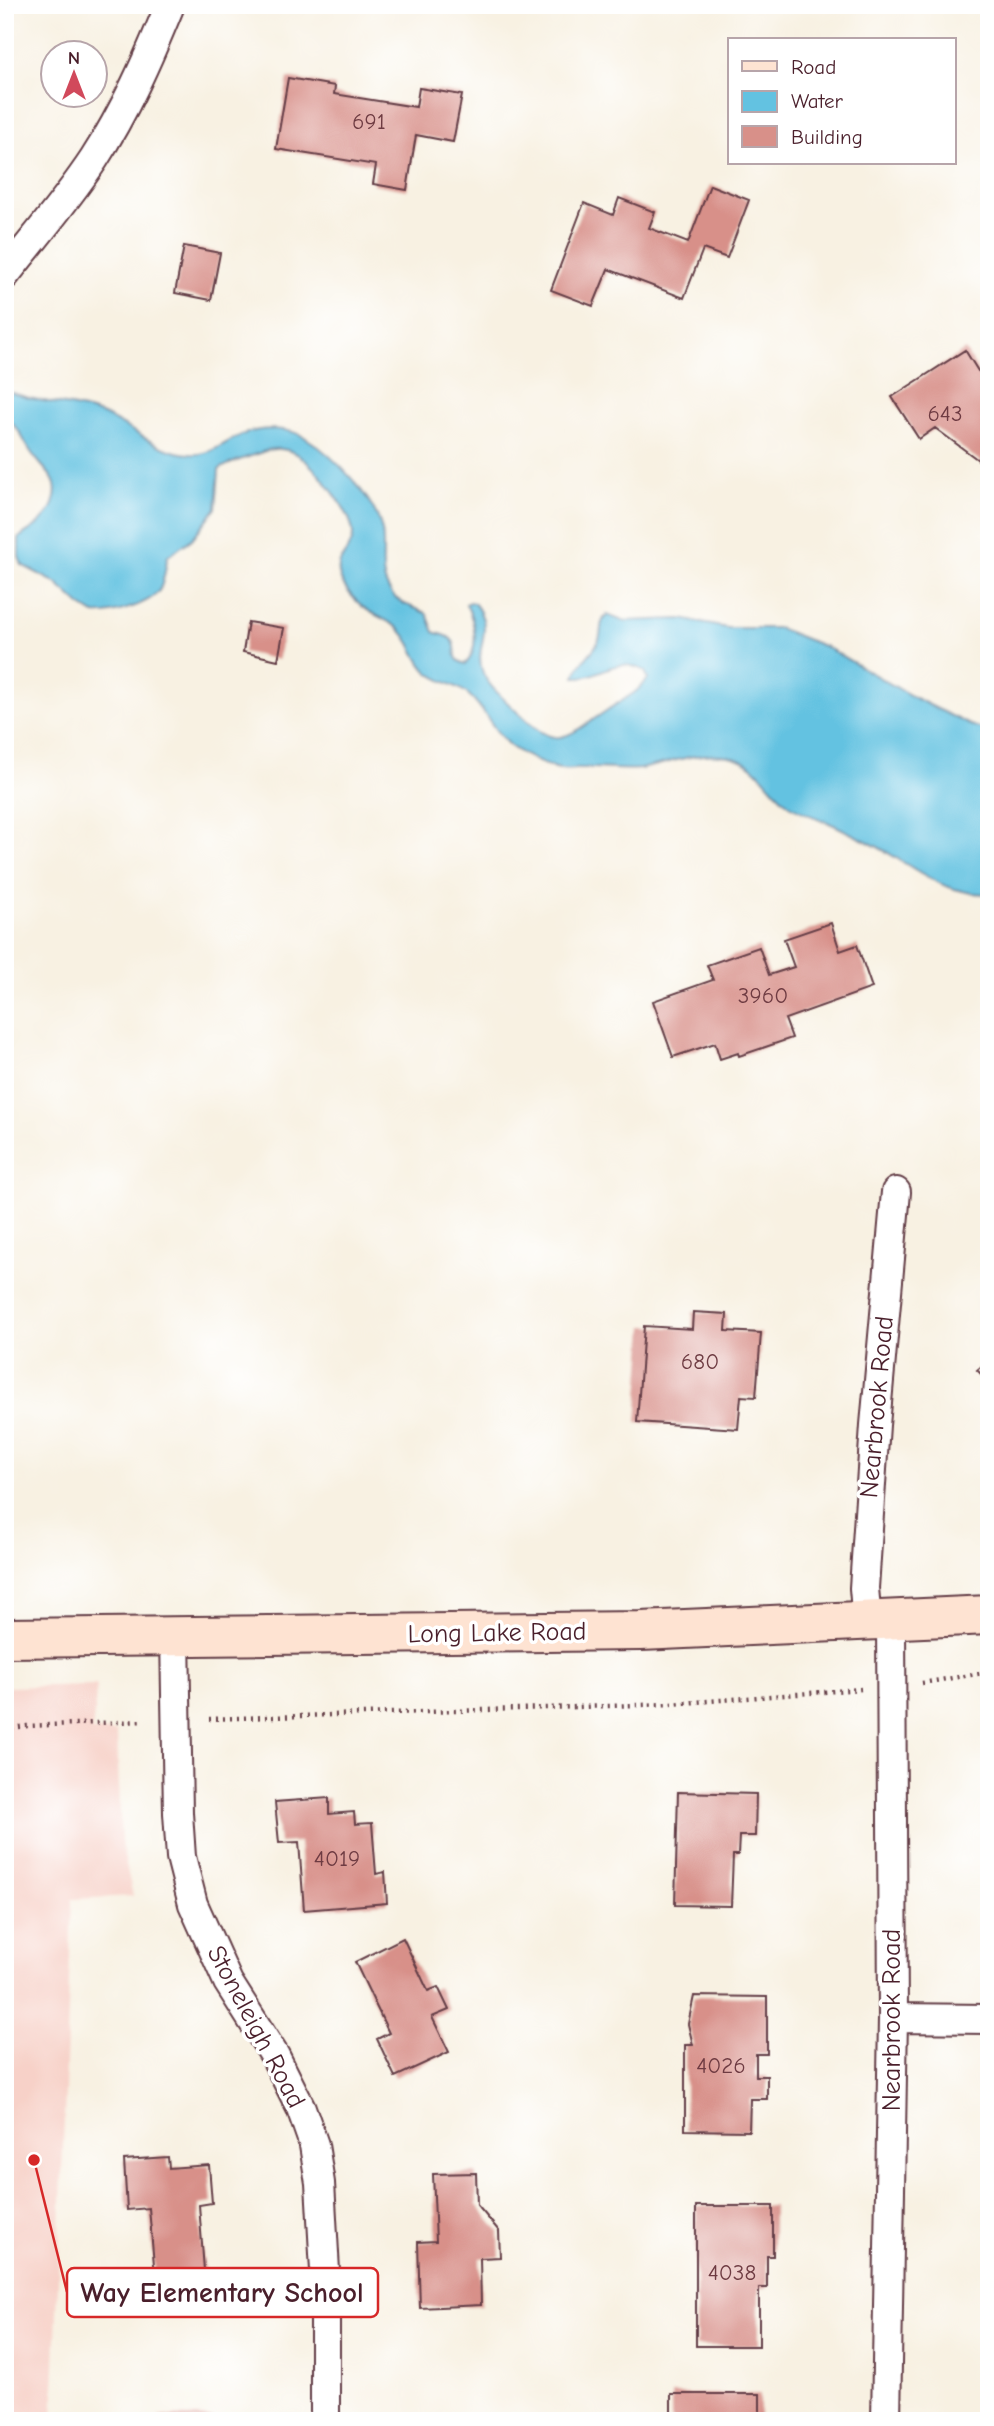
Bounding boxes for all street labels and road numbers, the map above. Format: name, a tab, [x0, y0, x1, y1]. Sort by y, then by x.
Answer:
street label: Nearbrook Road	[854, 1315, 900, 1499]
street label: Long Lake Road	[407, 1616, 587, 1650]
street label: Nearbrook Road	[877, 1929, 907, 2111]
street label: Stoneleigh Road	[201, 1941, 311, 2113]

